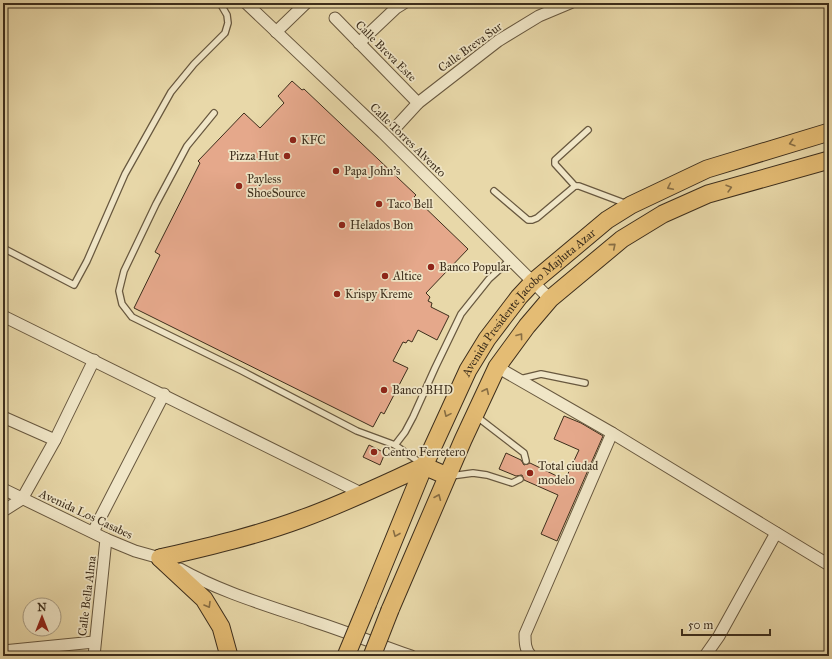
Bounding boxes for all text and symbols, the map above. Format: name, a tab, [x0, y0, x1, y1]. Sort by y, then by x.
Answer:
street label: Calle Breva Este	[353, 18, 419, 84]
street label: Calle Breva Sur	[435, 19, 505, 75]
street label: Calle Torres Alvento	[367, 100, 449, 180]
place label: KFC	[301, 133, 326, 147]
marker: KFC	[288, 135, 298, 145]
one-way arrow	[788, 138, 795, 147]
place label: Pizza Hut	[229, 149, 280, 163]
marker: Pizza Hut	[282, 151, 292, 161]
place label: Papa John's	[344, 164, 401, 179]
marker: Papa John's	[331, 166, 341, 176]
place label: Payless ShoeSource	[247, 172, 306, 200]
marker: Payless ShoeSource	[234, 181, 244, 191]
one-way arrow	[666, 182, 674, 190]
one-way arrow	[725, 184, 732, 193]
place label: Taco Bell	[387, 197, 434, 211]
marker: Taco Bell	[374, 199, 384, 209]
place label: Helados Bon	[350, 218, 414, 232]
marker: Helados Bon	[337, 220, 347, 230]
street label: Avenida Presidente Jacobo Majluta Azar	[459, 225, 599, 380]
one-way arrow	[609, 244, 616, 251]
place label: Banco Popular	[439, 260, 511, 274]
marker: Banco Popular	[426, 262, 436, 272]
place label: Altice	[392, 269, 422, 283]
marker: Altice	[380, 271, 390, 281]
place label: Krispy Kreme	[345, 287, 413, 301]
marker: Krispy Kreme	[332, 289, 342, 299]
one-way arrow	[515, 333, 523, 340]
place label: Banco BHD	[392, 383, 453, 397]
marker: Banco BHD	[379, 385, 389, 395]
one-way arrow	[481, 387, 489, 395]
one-way arrow	[444, 410, 452, 418]
place label: Centro Ferretero	[382, 445, 465, 459]
marker: Centro Ferretero	[369, 447, 379, 457]
place label: Total ciudad modelo	[538, 459, 598, 487]
marker: Total ciudad modelo	[525, 468, 535, 478]
street label: Avenida Los Casabes	[36, 486, 135, 542]
one-way arrow	[434, 493, 442, 500]
one-way arrow	[393, 530, 401, 537]
street label: Calle Bella Alma	[75, 554, 99, 637]
north arrow	[22, 597, 62, 637]
text: N	[37, 601, 47, 614]
one-way arrow	[203, 601, 210, 608]
scale bar	[682, 611, 770, 637]
text: 50 m	[688, 618, 713, 632]

